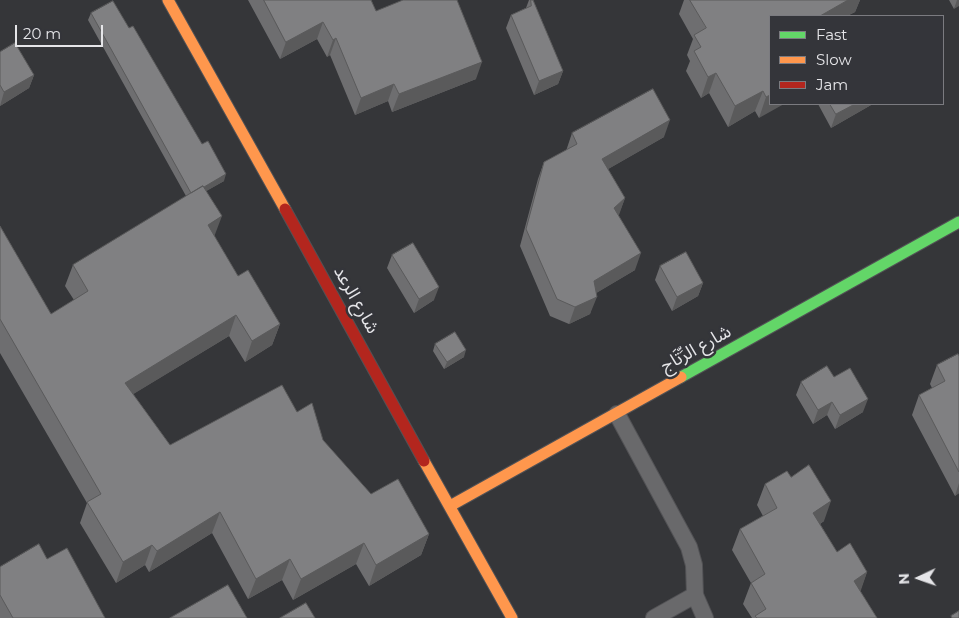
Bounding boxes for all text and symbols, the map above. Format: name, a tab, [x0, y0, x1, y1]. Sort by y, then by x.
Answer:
scale bar	[18, 15, 105, 47]
legend	[769, 15, 944, 105]
text: 20 m	[23, 24, 61, 43]
text: Fast	[816, 25, 847, 44]
text: Slow	[816, 50, 852, 69]
text: Jam	[816, 75, 848, 94]
street label: شارع الرعد	[329, 262, 383, 338]
street label: شارع الرِّتَاج	[657, 321, 735, 377]
north arrow	[894, 553, 944, 603]
text: N	[895, 573, 913, 585]

